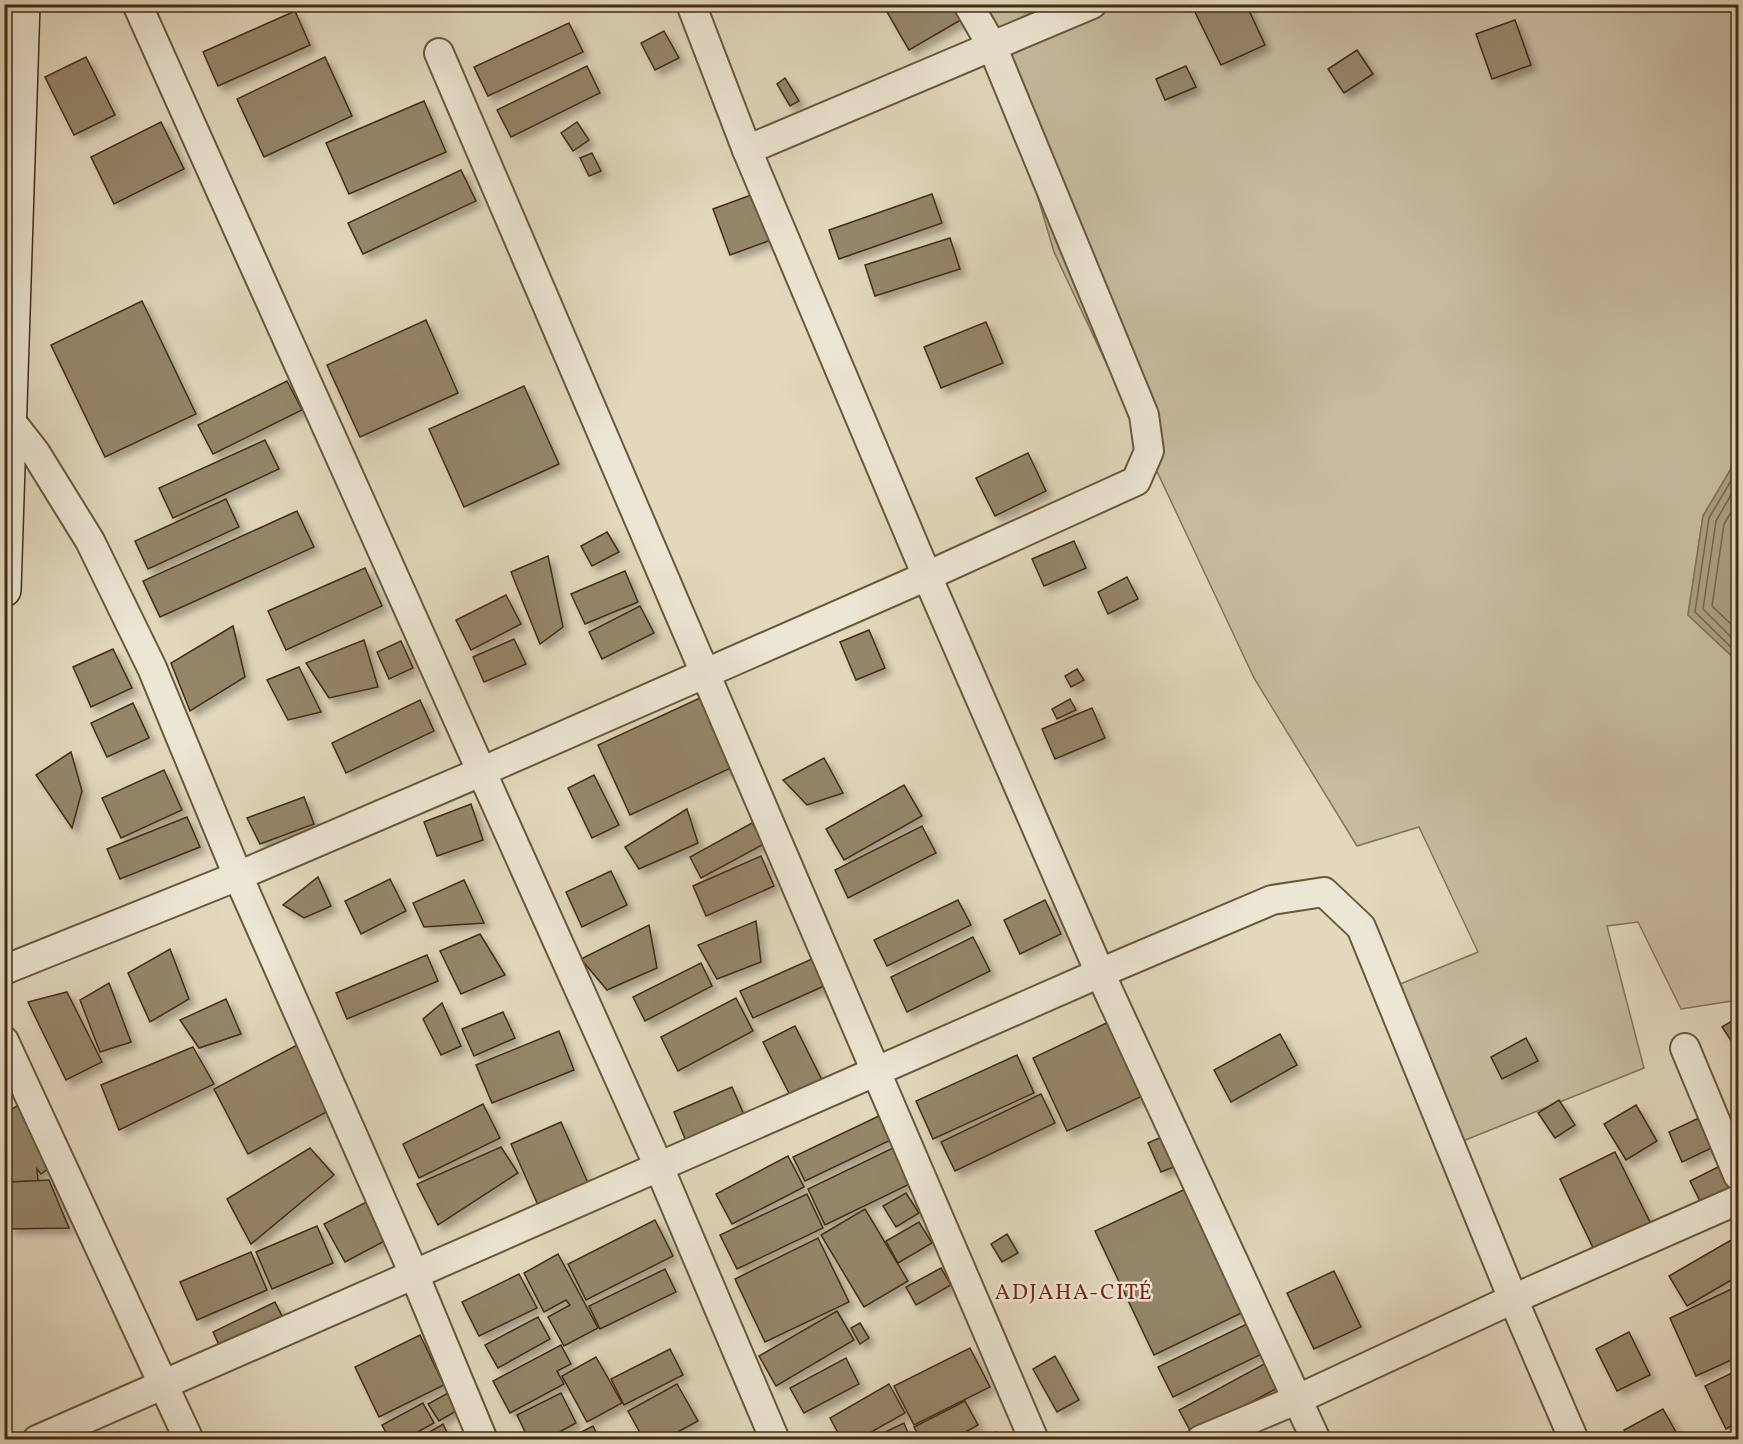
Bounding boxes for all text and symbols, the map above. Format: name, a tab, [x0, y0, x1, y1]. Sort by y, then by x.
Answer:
district label: ADJAHA-CITÉ	[995, 1278, 1153, 1309]

